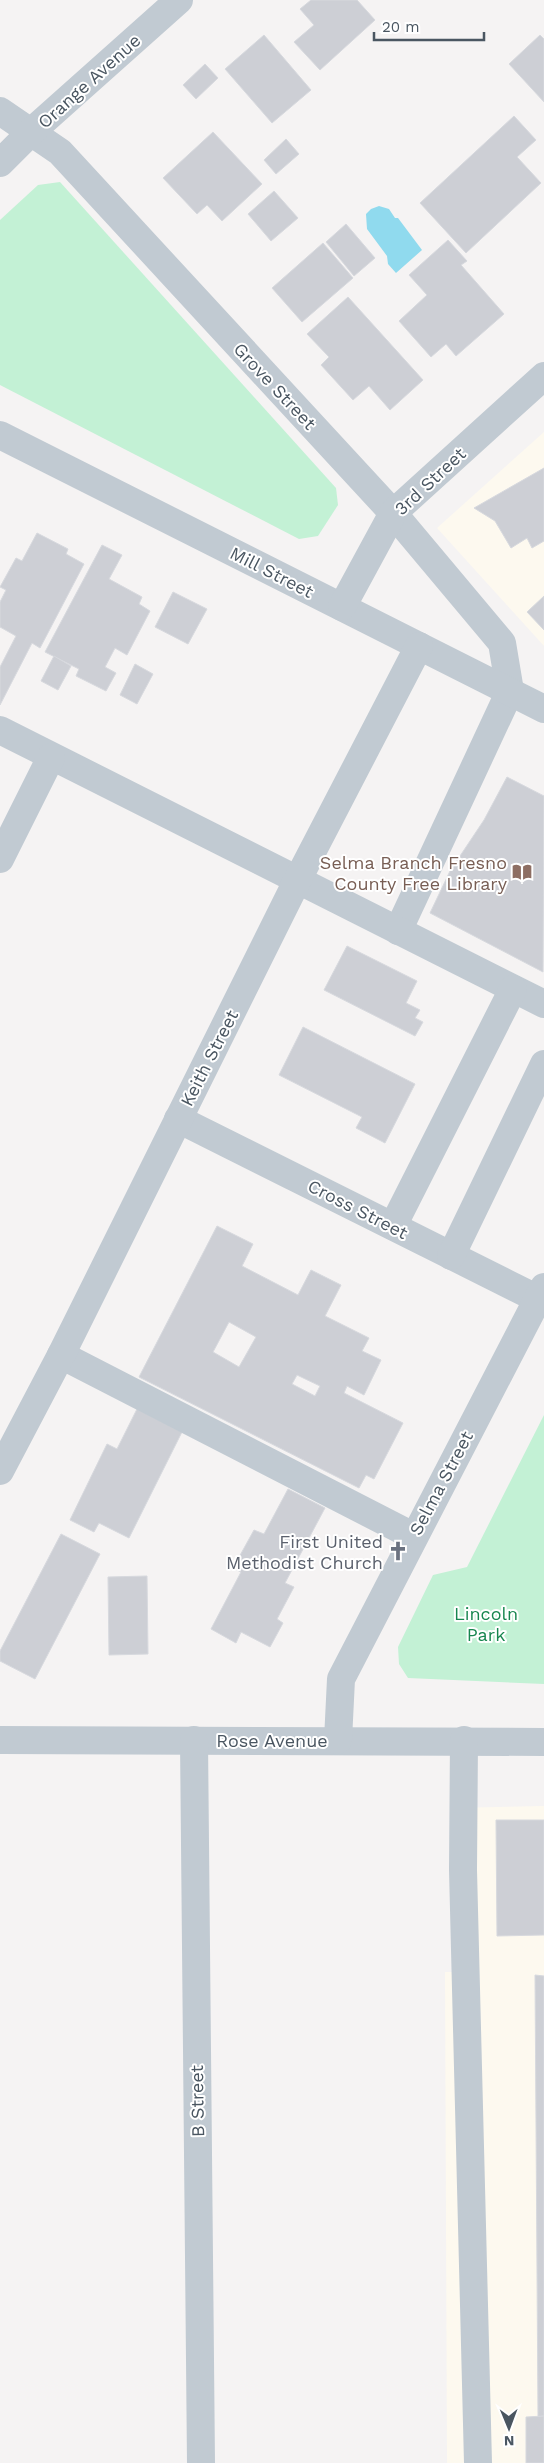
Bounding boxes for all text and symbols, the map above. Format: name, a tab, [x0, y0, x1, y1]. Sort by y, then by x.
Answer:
scale bar	[374, 10, 484, 42]
text: 20 m	[382, 18, 420, 36]
street label: Orange Avenue	[33, 29, 145, 133]
street label: Grove Street	[229, 338, 321, 434]
street label: 3rd Street	[390, 443, 470, 519]
street label: Mill Street	[227, 542, 318, 602]
place label: Selma Branch Fresno County Free Library	[320, 852, 508, 894]
library icon: Selma Branch Fresno County Free Library	[511, 861, 533, 883]
street label: Keith Street	[176, 1006, 242, 1110]
street label: Cross Street	[304, 1175, 412, 1243]
street label: Selma Street	[405, 1427, 477, 1539]
place label: First United Methodist Church	[226, 1531, 383, 1573]
church icon: First United Methodist Church	[387, 1540, 409, 1562]
park label: Lincoln Park	[454, 1603, 518, 1645]
street label: Rose Avenue	[216, 1730, 328, 1751]
street label: B Street	[186, 2064, 208, 2137]
north arrow	[484, 2403, 534, 2453]
text: N	[504, 2433, 515, 2449]

